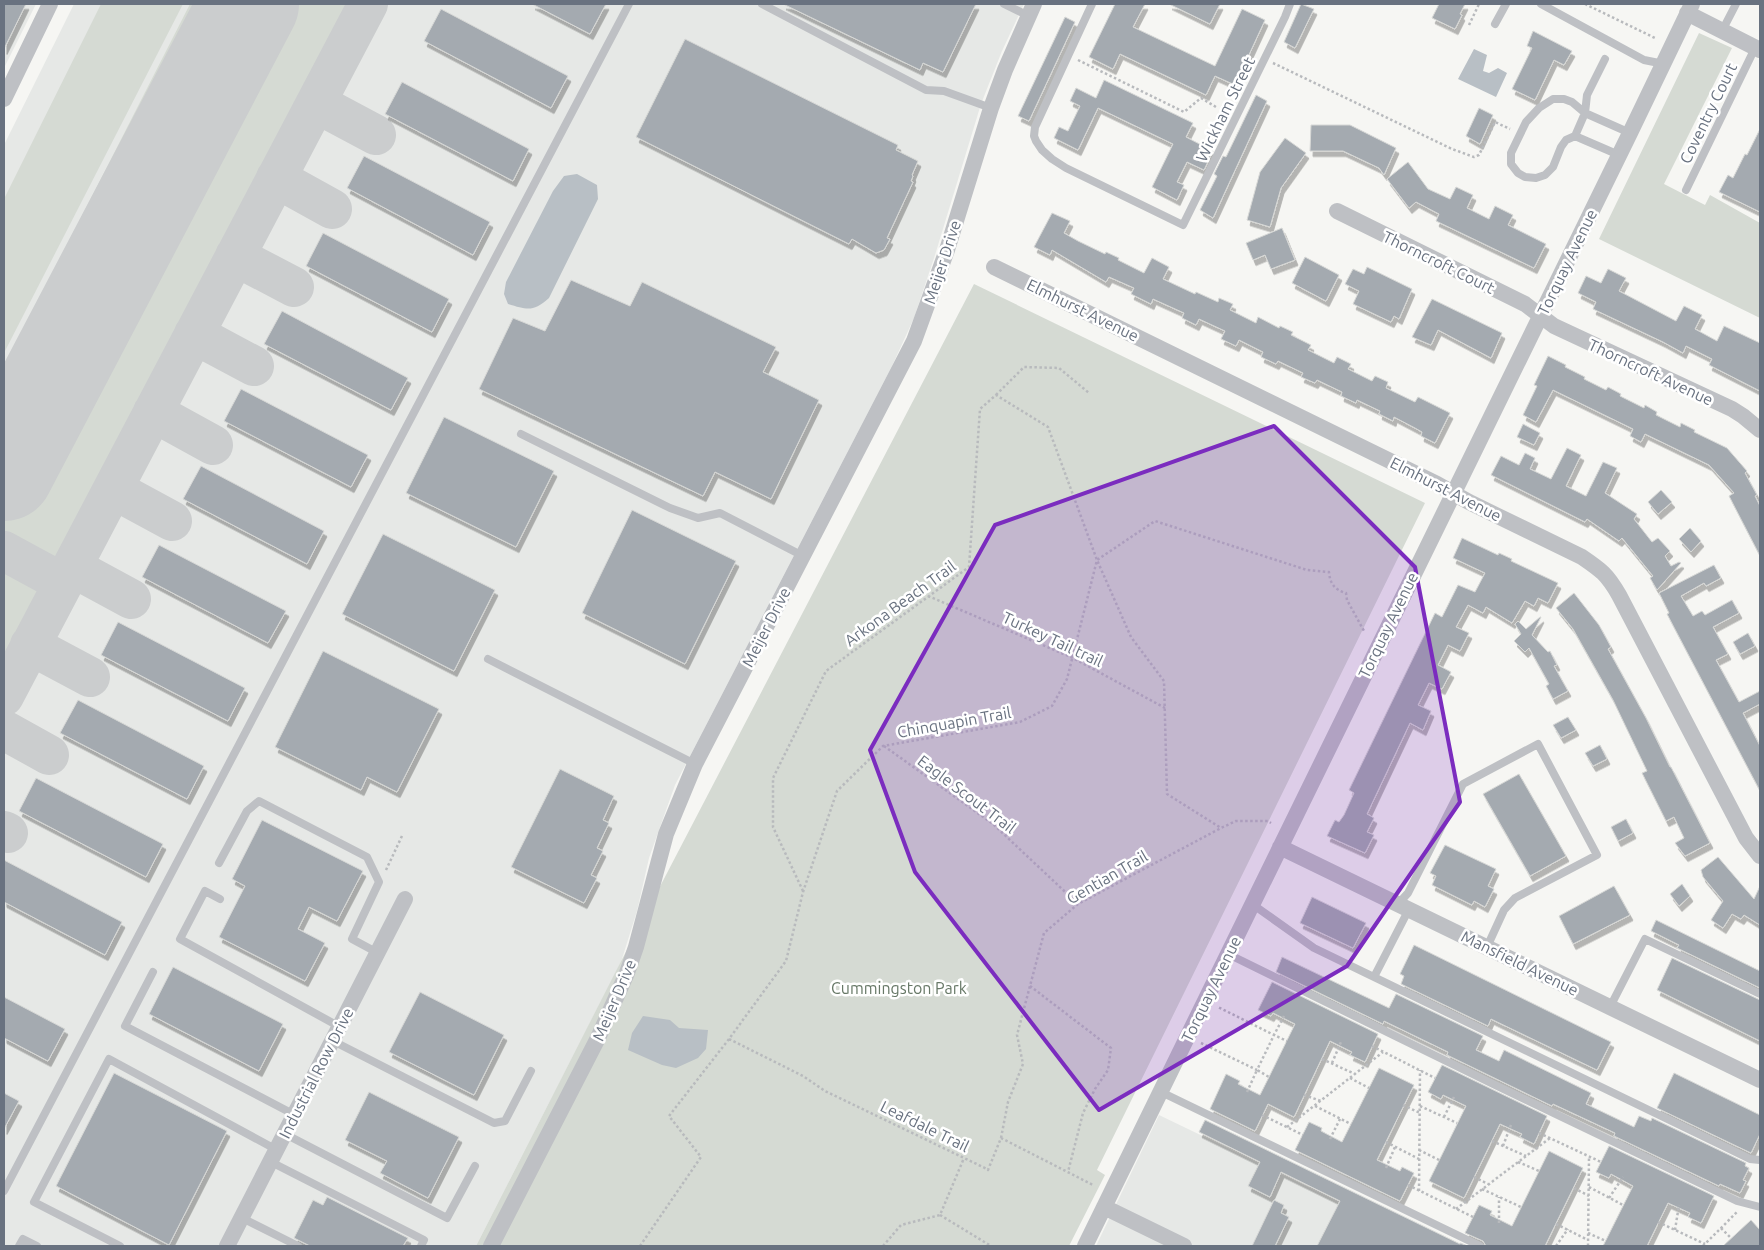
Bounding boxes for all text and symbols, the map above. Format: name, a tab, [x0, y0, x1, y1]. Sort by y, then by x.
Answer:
street label: Wickham Street	[1192, 53, 1258, 164]
street label: Coventry Court	[1676, 59, 1740, 166]
street label: Torquay Avenue	[1534, 206, 1600, 318]
street label: Meijer Drive	[920, 218, 964, 306]
street label: Thorncroft Court	[1380, 227, 1498, 297]
street label: Elmhurst Avenue	[1024, 275, 1142, 345]
street label: Thorncroft Avenue	[1586, 335, 1716, 409]
street label: Elmhurst Avenue	[1388, 453, 1504, 525]
street label: Arkona Beach Trail	[841, 557, 959, 649]
street label: Torquay Avenue	[1355, 569, 1421, 681]
street label: Meijer Drive	[738, 584, 794, 670]
street label: Turkey Tail trail	[1000, 608, 1106, 670]
street label: Chinquapin Trail	[896, 703, 1012, 741]
street label: Eagle Scout Trail	[914, 751, 1020, 837]
street label: Gentian Trail	[1063, 847, 1151, 907]
street label: Mansfield Avenue	[1458, 927, 1582, 999]
street label: Torquay Avenue	[1178, 933, 1244, 1045]
street label: Meijer Drive	[589, 956, 639, 1044]
park label: Cummingston Park	[831, 979, 967, 997]
street label: Industrial Row Drive	[275, 1005, 357, 1141]
street label: Leafdale Trail	[878, 1097, 972, 1155]

